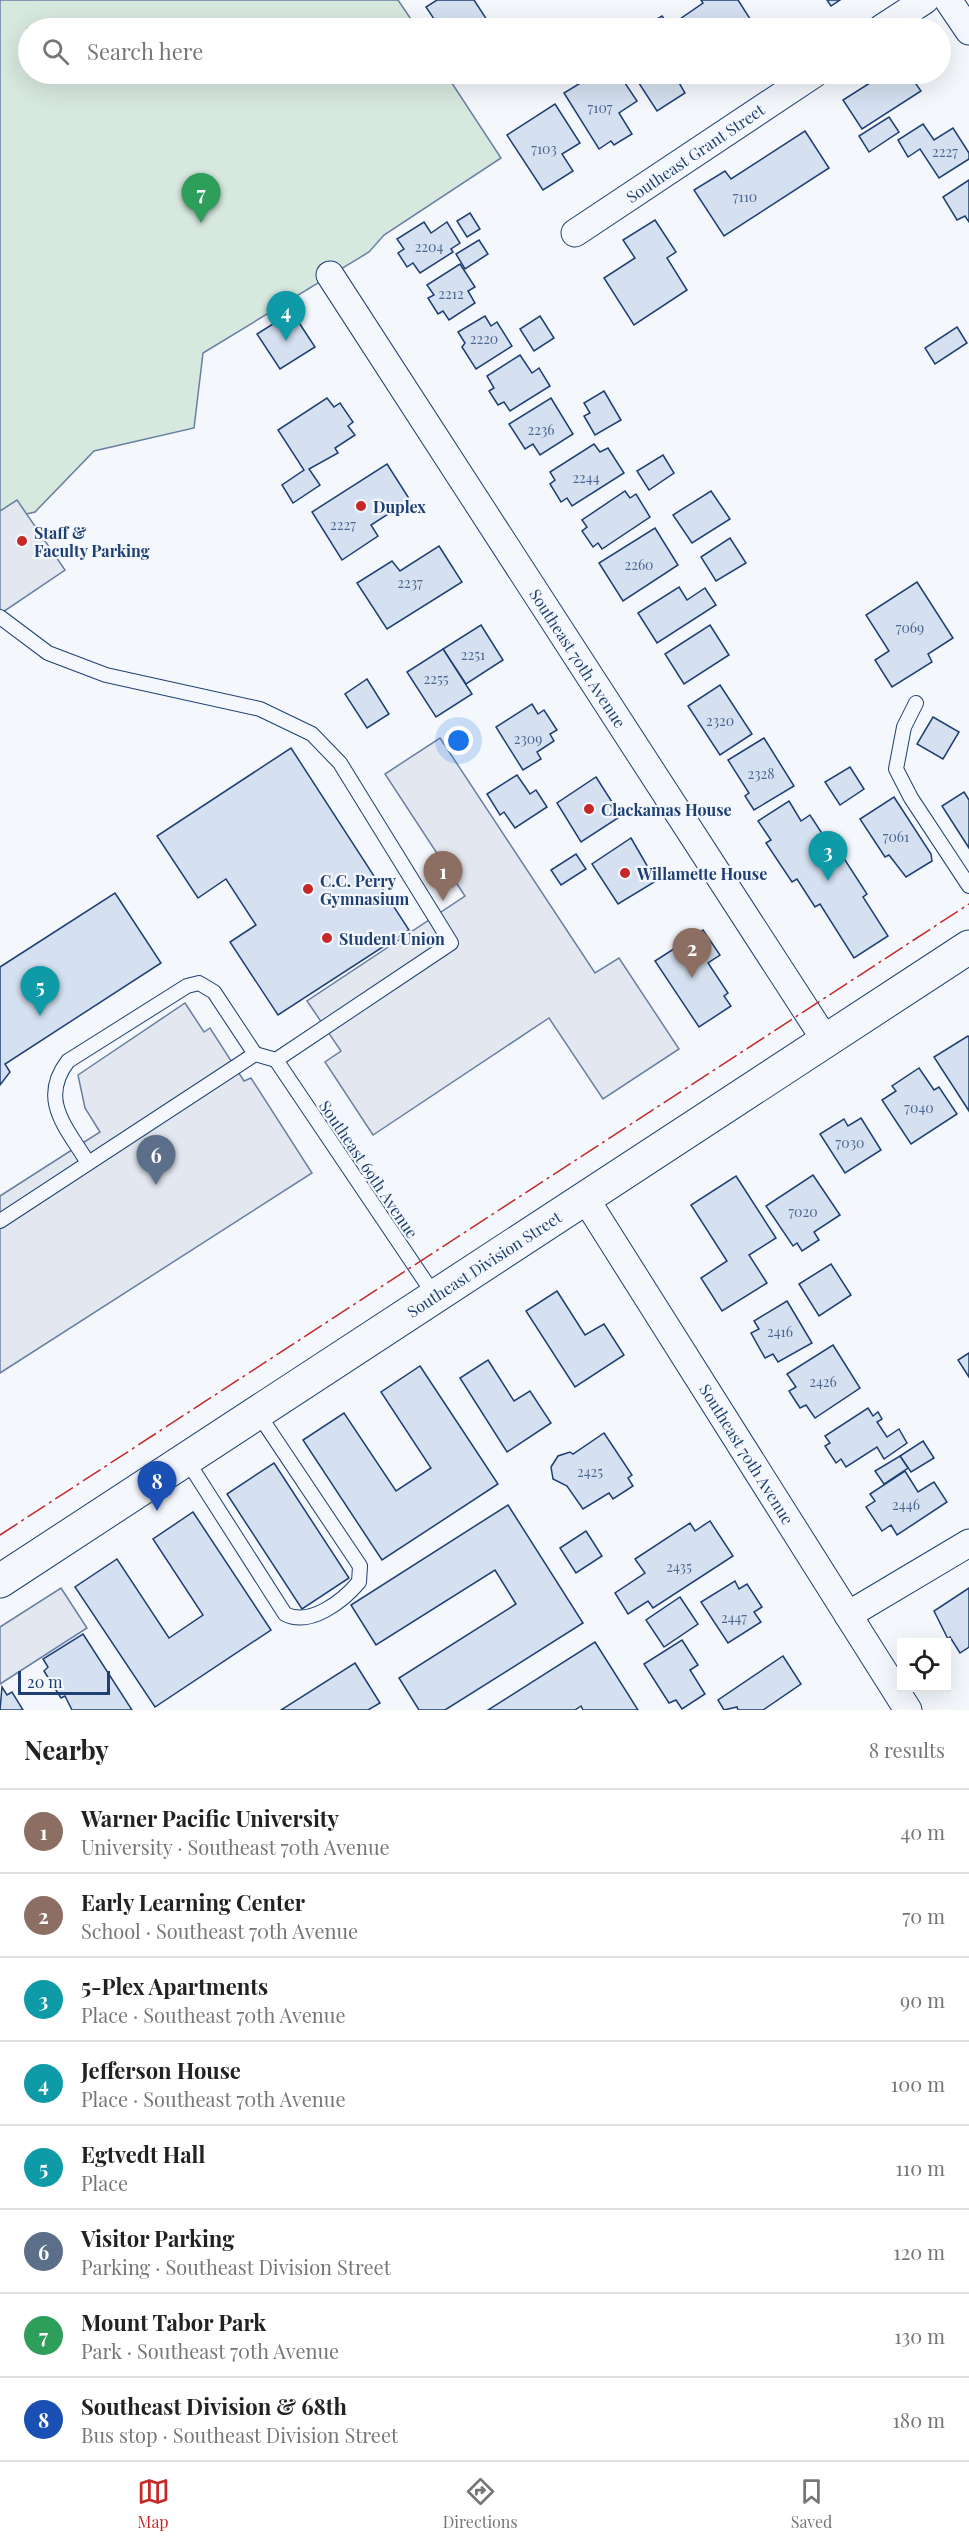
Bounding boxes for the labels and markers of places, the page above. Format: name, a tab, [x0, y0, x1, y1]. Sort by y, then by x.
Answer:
pin: 7	[182, 174, 220, 223]
pin: 4	[266, 292, 306, 341]
place label: Duplex	[373, 496, 426, 517]
marker: Duplex	[354, 499, 368, 513]
place label: Staff & Faculty Parking	[34, 522, 150, 561]
marker: Staff & Faculty Parking	[15, 534, 29, 548]
place label: Clackamas House	[601, 799, 732, 820]
marker: Clackamas House	[582, 802, 596, 816]
pin: 3	[808, 832, 848, 881]
pin: 1	[424, 852, 462, 901]
place label: Willamette House	[636, 863, 767, 884]
marker: Willamette House	[618, 866, 632, 880]
place label: C.C. Perry Gymnasium	[320, 870, 410, 909]
marker: C.C. Perry Gymnasium	[301, 882, 315, 896]
place label: Student Union	[339, 928, 445, 949]
pin: 2	[672, 928, 712, 978]
marker: Student Union	[320, 931, 334, 945]
pin: 5	[20, 966, 60, 1016]
pin: 6	[136, 1136, 176, 1185]
pin: 8	[138, 1462, 176, 1511]

